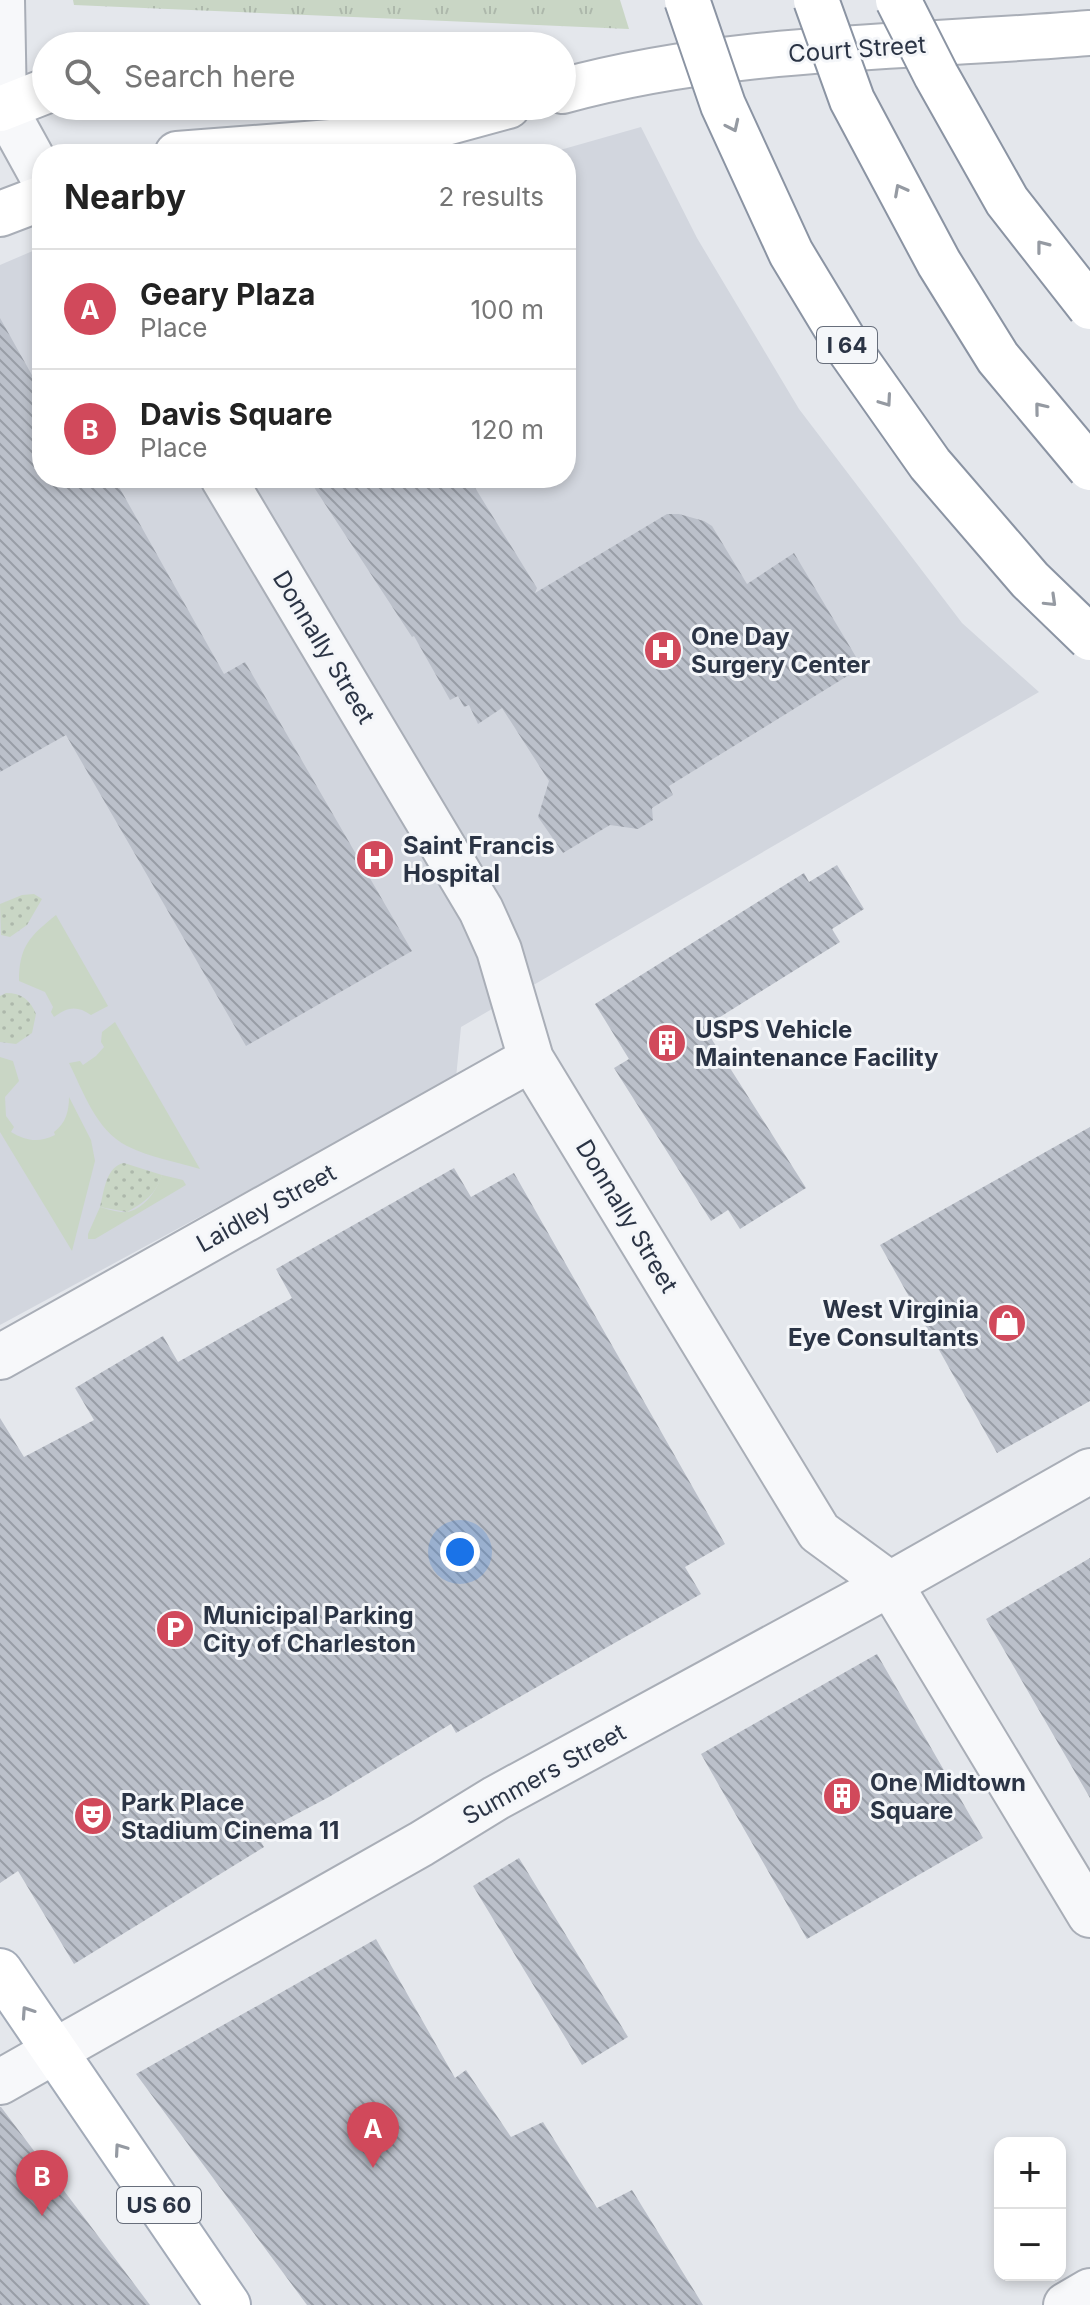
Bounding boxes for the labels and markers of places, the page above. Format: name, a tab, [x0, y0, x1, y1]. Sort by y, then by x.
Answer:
place label: One Day Surgery Center	[691, 622, 870, 679]
hospital icon: One Day Surgery Center	[642, 629, 684, 671]
place label: Saint Francis Hospital	[403, 831, 555, 888]
hospital icon: Saint Francis Hospital	[354, 838, 396, 880]
place label: USPS Vehicle Maintenance Facility	[695, 1015, 939, 1072]
building icon: USPS Vehicle Maintenance Facility	[646, 1022, 688, 1064]
place label: West Virginia Eye Consultants	[788, 1295, 979, 1352]
shop icon: West Virginia Eye Consultants	[986, 1302, 1028, 1344]
place label: Municipal Parking City of Charleston	[203, 1601, 416, 1658]
parking icon: Municipal Parking City of Charleston	[154, 1608, 196, 1650]
place label: One Midtown Square	[870, 1768, 1026, 1825]
building icon: One Midtown Square	[821, 1775, 863, 1817]
place label: Park Place Stadium Cinema 11	[121, 1788, 339, 1845]
theatre icon: Park Place Stadium Cinema 11	[72, 1795, 114, 1837]
pin: A	[347, 2102, 399, 2168]
pin: B	[16, 2150, 68, 2216]

